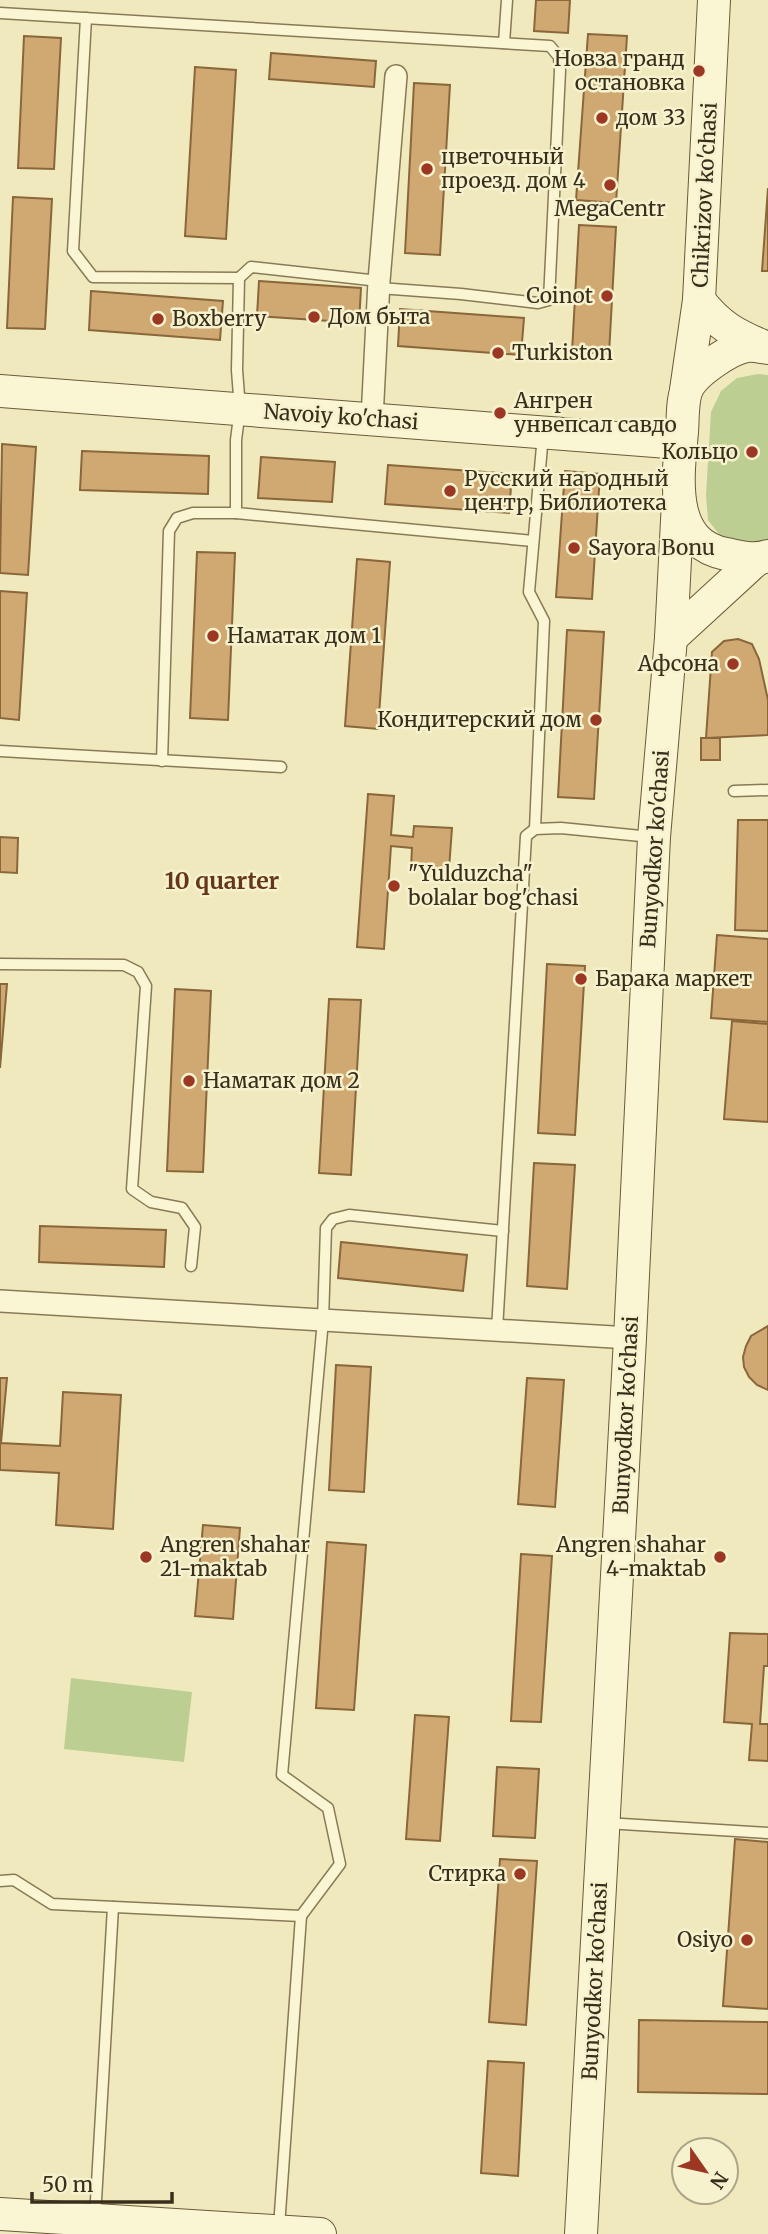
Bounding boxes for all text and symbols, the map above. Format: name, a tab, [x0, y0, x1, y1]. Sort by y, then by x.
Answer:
place label: Новза гранд остановка	[554, 45, 685, 96]
marker: Новза гранд остановка	[691, 63, 707, 79]
street label: Chikrizov ko'chasi	[686, 101, 723, 288]
place label: дом 33	[615, 104, 686, 131]
marker: дом 33	[594, 110, 610, 126]
place label: цветочный проезд. дом 4	[441, 143, 586, 194]
marker: цветочный проезд. дом 4	[419, 161, 435, 177]
marker: MegaCentr	[602, 177, 618, 193]
place label: MegaCentr	[554, 195, 666, 222]
place label: Coinot	[526, 282, 593, 309]
marker: Coinot	[599, 288, 615, 304]
place label: Дом быта	[328, 303, 430, 330]
place label: Boxberry	[172, 305, 267, 332]
marker: Дом быта	[306, 309, 322, 325]
marker: Boxberry	[150, 311, 166, 327]
place label: Turkiston	[512, 339, 613, 366]
marker: Turkiston	[490, 345, 506, 361]
place label: Ангрен унвепсал савдо	[513, 387, 677, 438]
street label: Navoiy ko'chasi	[262, 398, 420, 435]
marker: Ангрен унвепсал савдо	[492, 405, 508, 421]
place label: Кольцо	[662, 438, 738, 465]
marker: Кольцо	[744, 444, 760, 460]
place label: Русский народный центр, Библиотека	[464, 465, 669, 516]
marker: Русский народный центр, Библиотека	[442, 483, 458, 499]
place label: Sayora Bonu	[588, 534, 715, 561]
marker: Sayora Bonu	[566, 540, 582, 556]
place label: Наматак дом 1	[227, 622, 381, 649]
marker: Наматак дом 1	[205, 628, 221, 644]
place label: Афсона	[637, 650, 719, 677]
marker: Афсона	[725, 656, 741, 672]
place label: Кондитерский дом	[377, 706, 582, 733]
marker: Кондитерский дом	[588, 712, 604, 728]
street label: Bunyodkor ko'chasi	[634, 749, 675, 949]
place label: "Yulduzcha" bolalar bog'chasi	[407, 860, 579, 911]
district label: 10 quarter	[165, 866, 280, 895]
marker: "Yulduzcha" bolalar bog'chasi	[386, 878, 402, 894]
place label: Барака маркет	[595, 965, 752, 992]
marker: Барака маркет	[573, 971, 589, 987]
place label: Наматак дом 2	[203, 1067, 360, 1094]
marker: Наматак дом 2	[181, 1073, 197, 1089]
street label: Bunyodkor ko'chasi	[607, 1315, 644, 1515]
place label: Angren shahar 21-maktab	[159, 1531, 310, 1582]
place label: Angren shahar 4-maktab	[555, 1531, 706, 1582]
marker: Angren shahar 21-maktab	[138, 1549, 154, 1565]
marker: Angren shahar 4-maktab	[712, 1549, 728, 1565]
place label: Стирка	[428, 1860, 506, 1887]
marker: Стирка	[512, 1866, 528, 1882]
street label: Bunyodkor ko'chasi	[576, 1881, 613, 2081]
place label: Osiyo	[677, 1926, 733, 1953]
marker: Osiyo	[739, 1932, 755, 1948]
north arrow	[670, 2136, 740, 2206]
scale bar	[32, 2160, 172, 2204]
text: N	[705, 2168, 733, 2193]
text: 50 m	[42, 2171, 93, 2198]

